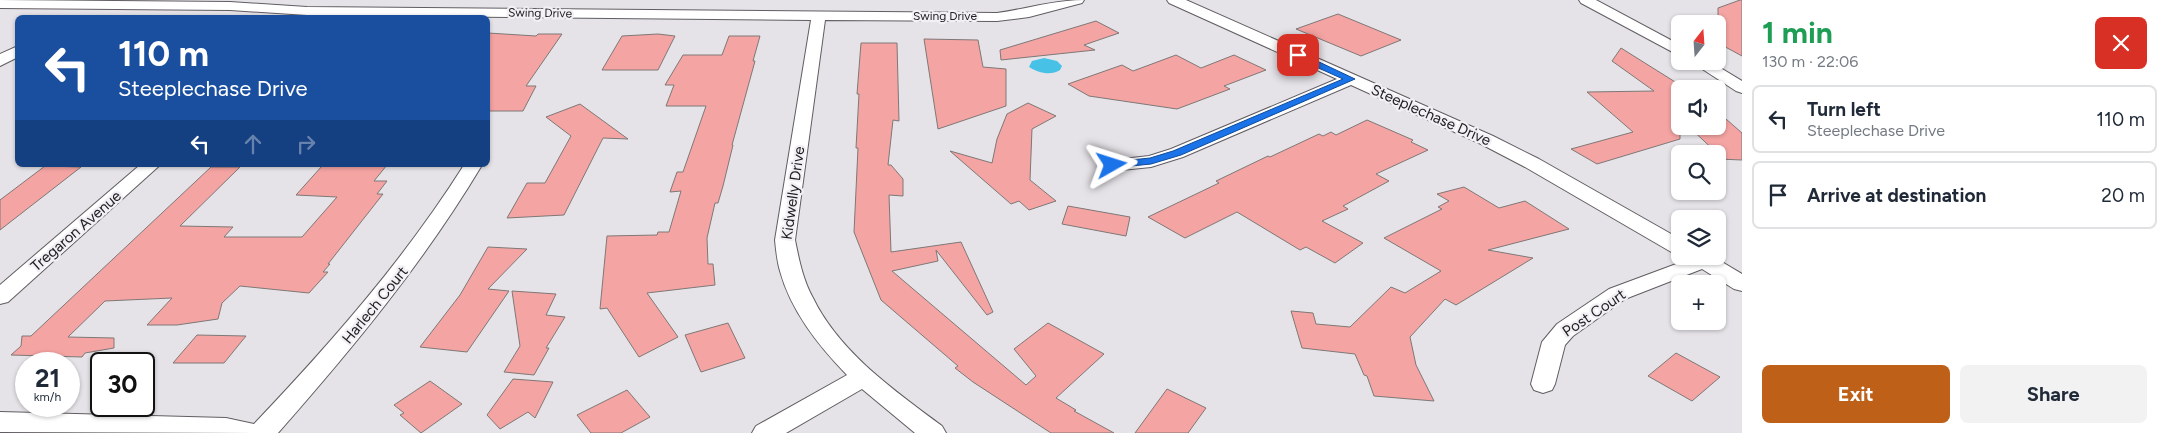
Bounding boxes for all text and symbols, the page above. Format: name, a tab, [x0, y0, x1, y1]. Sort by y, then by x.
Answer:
street label: Swing Drive	[508, 5, 573, 21]
street label: Swing Drive	[913, 9, 977, 23]
text: 1 min	[1762, 14, 1833, 51]
north arrow	[1671, 15, 1726, 70]
map controls	[1671, 15, 1726, 330]
button: close	[2095, 17, 2147, 69]
text: 110 m	[118, 33, 209, 75]
pin	[1277, 34, 1319, 76]
icon: left	[35, 35, 100, 100]
icon: arrive	[1284, 41, 1312, 69]
text: 130 m · 22:06	[1762, 52, 1858, 71]
text: Steeplechase Drive	[118, 75, 308, 102]
street label: Steeplechase Drive	[1368, 80, 1494, 150]
button: sound	[1671, 80, 1726, 135]
text: Turn left	[1807, 98, 1881, 121]
icon: left	[1764, 105, 1792, 133]
text: 110 m	[2096, 108, 2145, 131]
text: Steeplechase Drive	[1807, 121, 1945, 140]
icon: left	[186, 130, 214, 158]
icon: ahead	[239, 130, 267, 158]
icon: right	[292, 130, 320, 158]
position arrow	[1085, 138, 1137, 190]
street label: Kidwelly Drive	[778, 145, 808, 241]
button: search	[1671, 145, 1726, 200]
icon: arrive	[1764, 181, 1792, 209]
text: Arrive at destination	[1807, 184, 1986, 207]
text: 20 m	[2101, 184, 2145, 207]
street label: Tregaron Avenue	[27, 187, 125, 275]
button: layers	[1671, 210, 1726, 265]
street label: Harlech Court	[338, 262, 412, 347]
button: +	[1671, 275, 1726, 330]
street label: Post Court	[1559, 285, 1629, 341]
speed limit sign: 30	[90, 352, 155, 417]
text: 21	[35, 363, 60, 393]
button: Exit	[1762, 365, 1950, 423]
button: Share	[1960, 365, 2147, 423]
text: km/h	[34, 390, 61, 404]

